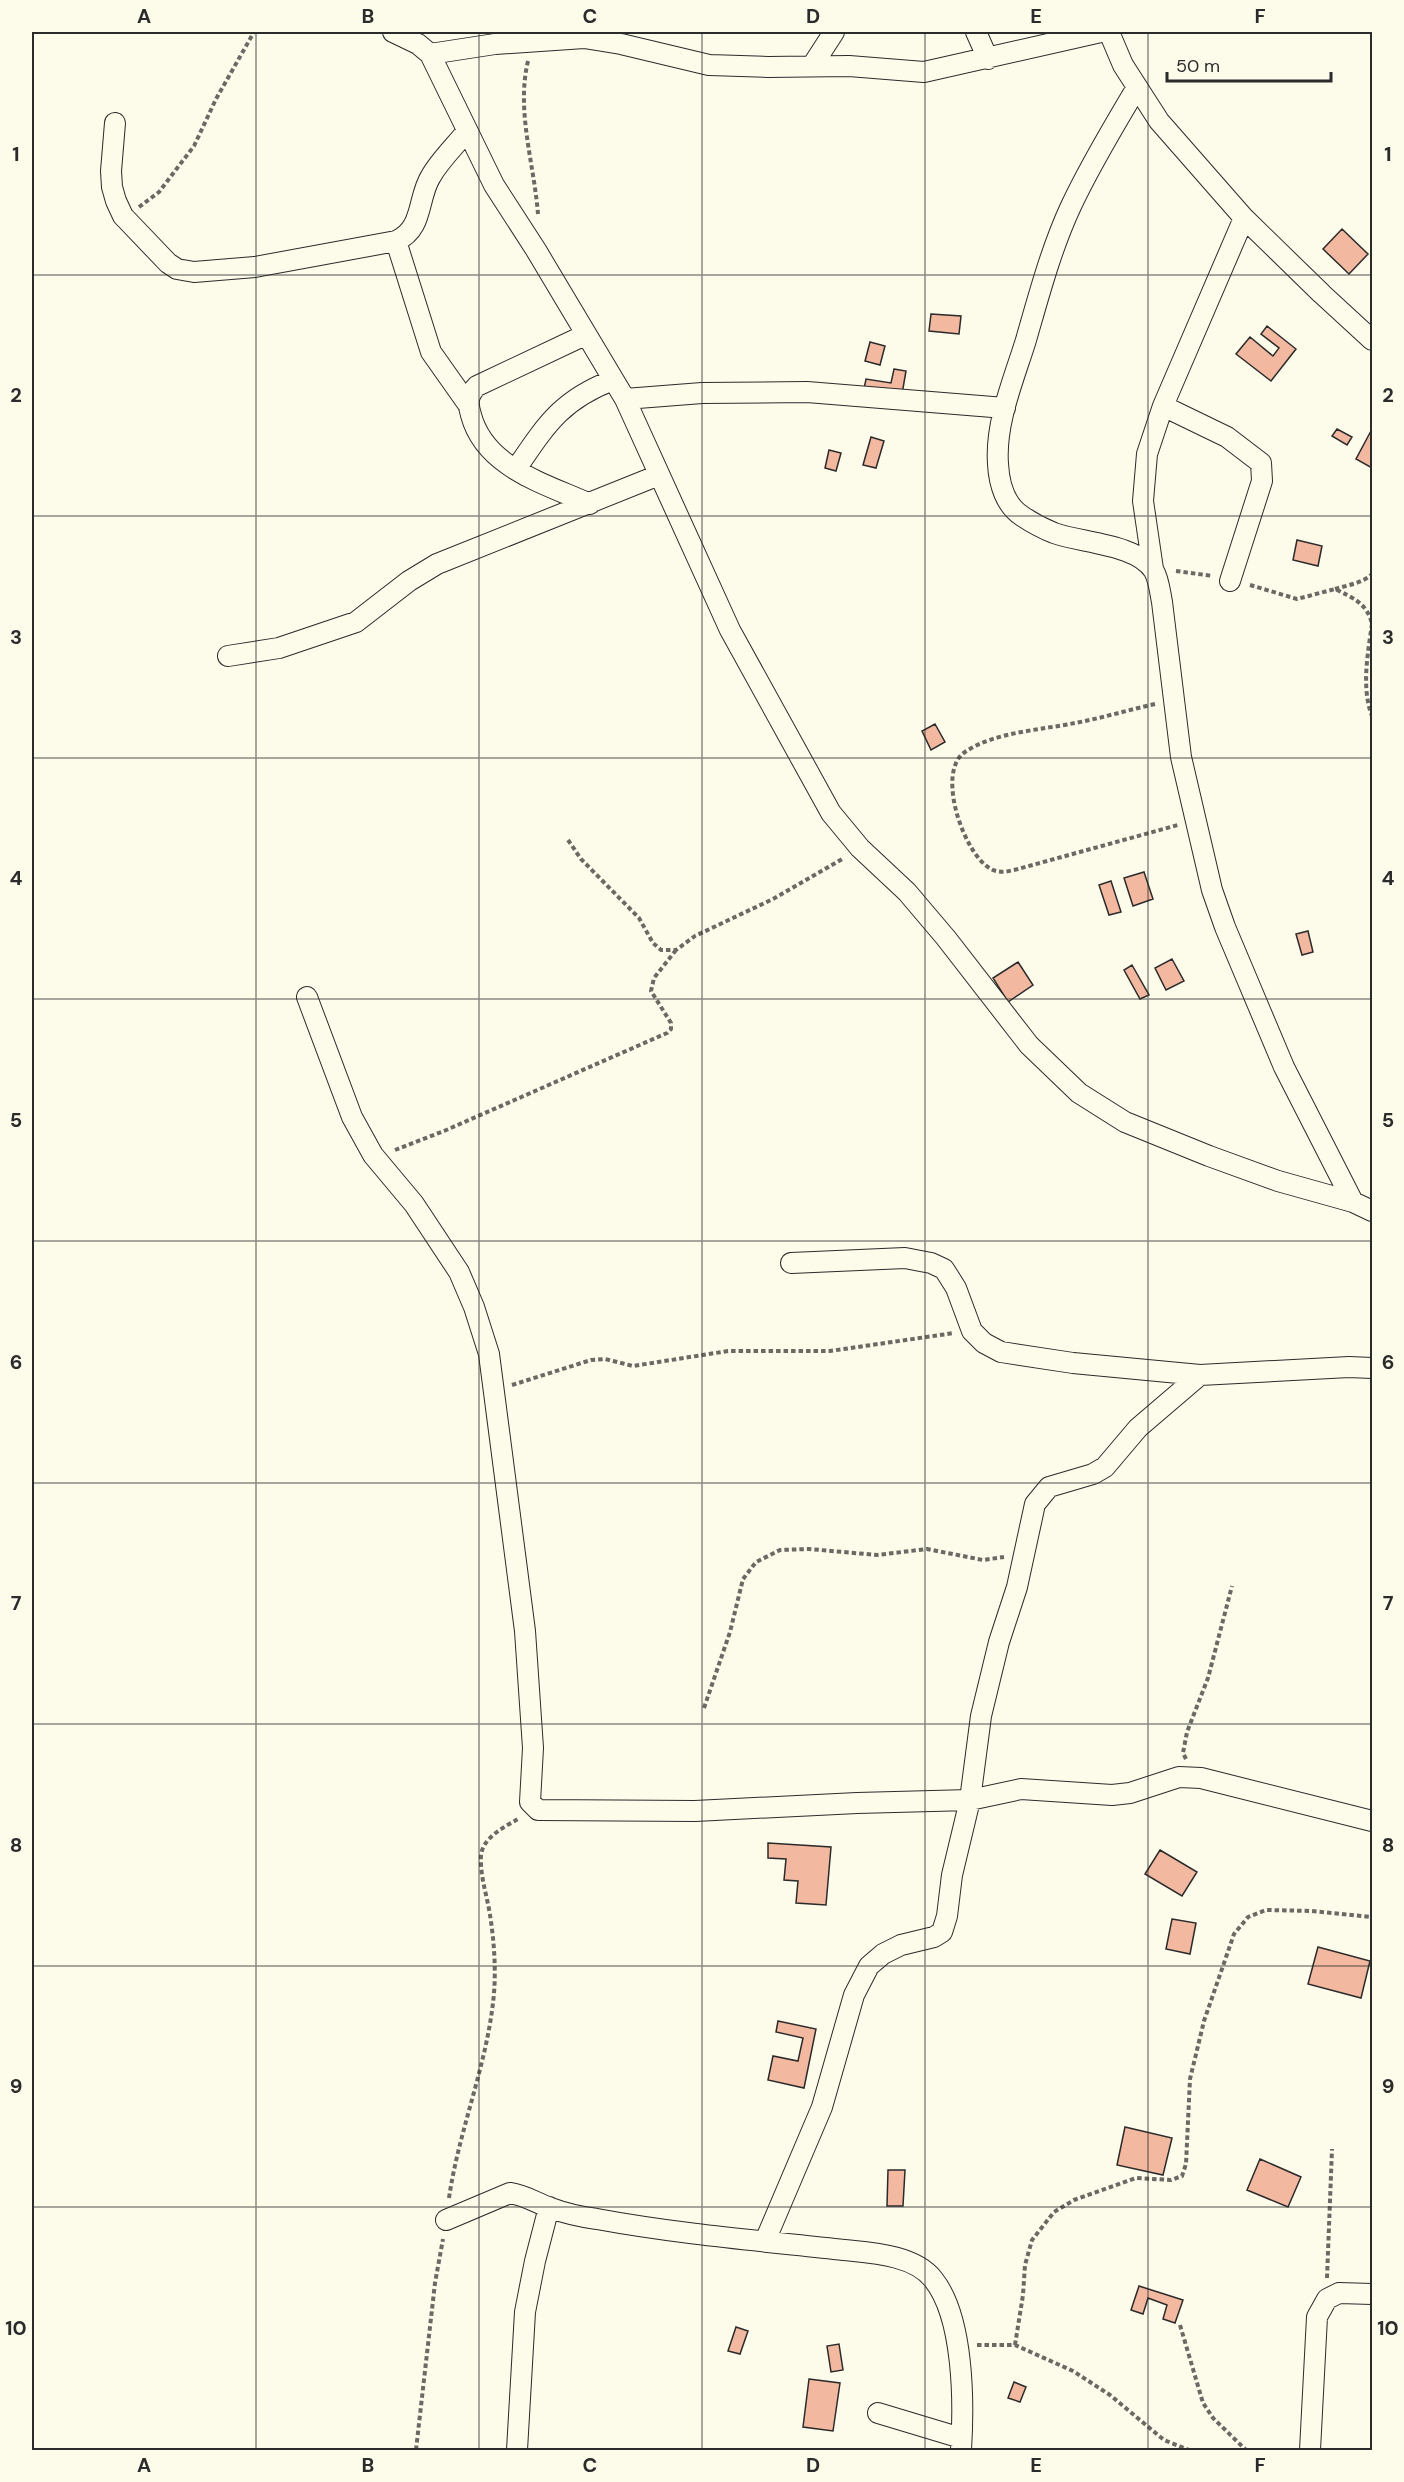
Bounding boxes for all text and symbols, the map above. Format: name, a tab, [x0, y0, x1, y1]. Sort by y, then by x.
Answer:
text: A	[137, 3, 151, 29]
text: B	[362, 3, 374, 29]
text: C	[583, 3, 597, 29]
text: D	[806, 3, 820, 29]
text: E	[1030, 3, 1042, 29]
text: F	[1254, 3, 1266, 29]
scale bar	[1167, 45, 1330, 83]
text: 50 m	[1176, 54, 1220, 78]
text: 1	[12, 141, 20, 167]
text: 1	[1384, 141, 1392, 167]
text: 2	[10, 382, 22, 408]
text: 2	[1382, 382, 1394, 408]
text: 3	[10, 624, 22, 650]
text: 3	[1382, 624, 1394, 650]
text: 4	[10, 865, 23, 891]
text: 4	[1382, 865, 1395, 891]
text: 5	[10, 1107, 22, 1133]
text: 5	[1382, 1107, 1394, 1133]
text: 6	[10, 1349, 22, 1375]
text: 6	[1382, 1349, 1394, 1375]
text: 7	[11, 1590, 22, 1616]
text: 7	[1383, 1590, 1394, 1616]
text: 8	[10, 1832, 22, 1858]
text: 8	[1382, 1832, 1394, 1858]
text: 9	[10, 2073, 22, 2099]
text: 9	[1382, 2073, 1394, 2099]
text: 10	[5, 2315, 27, 2341]
text: 10	[1377, 2315, 1399, 2341]
text: A	[137, 2452, 151, 2478]
text: B	[362, 2452, 374, 2478]
text: C	[583, 2452, 597, 2478]
text: D	[806, 2452, 820, 2478]
text: E	[1030, 2452, 1042, 2478]
text: F	[1254, 2452, 1266, 2478]

